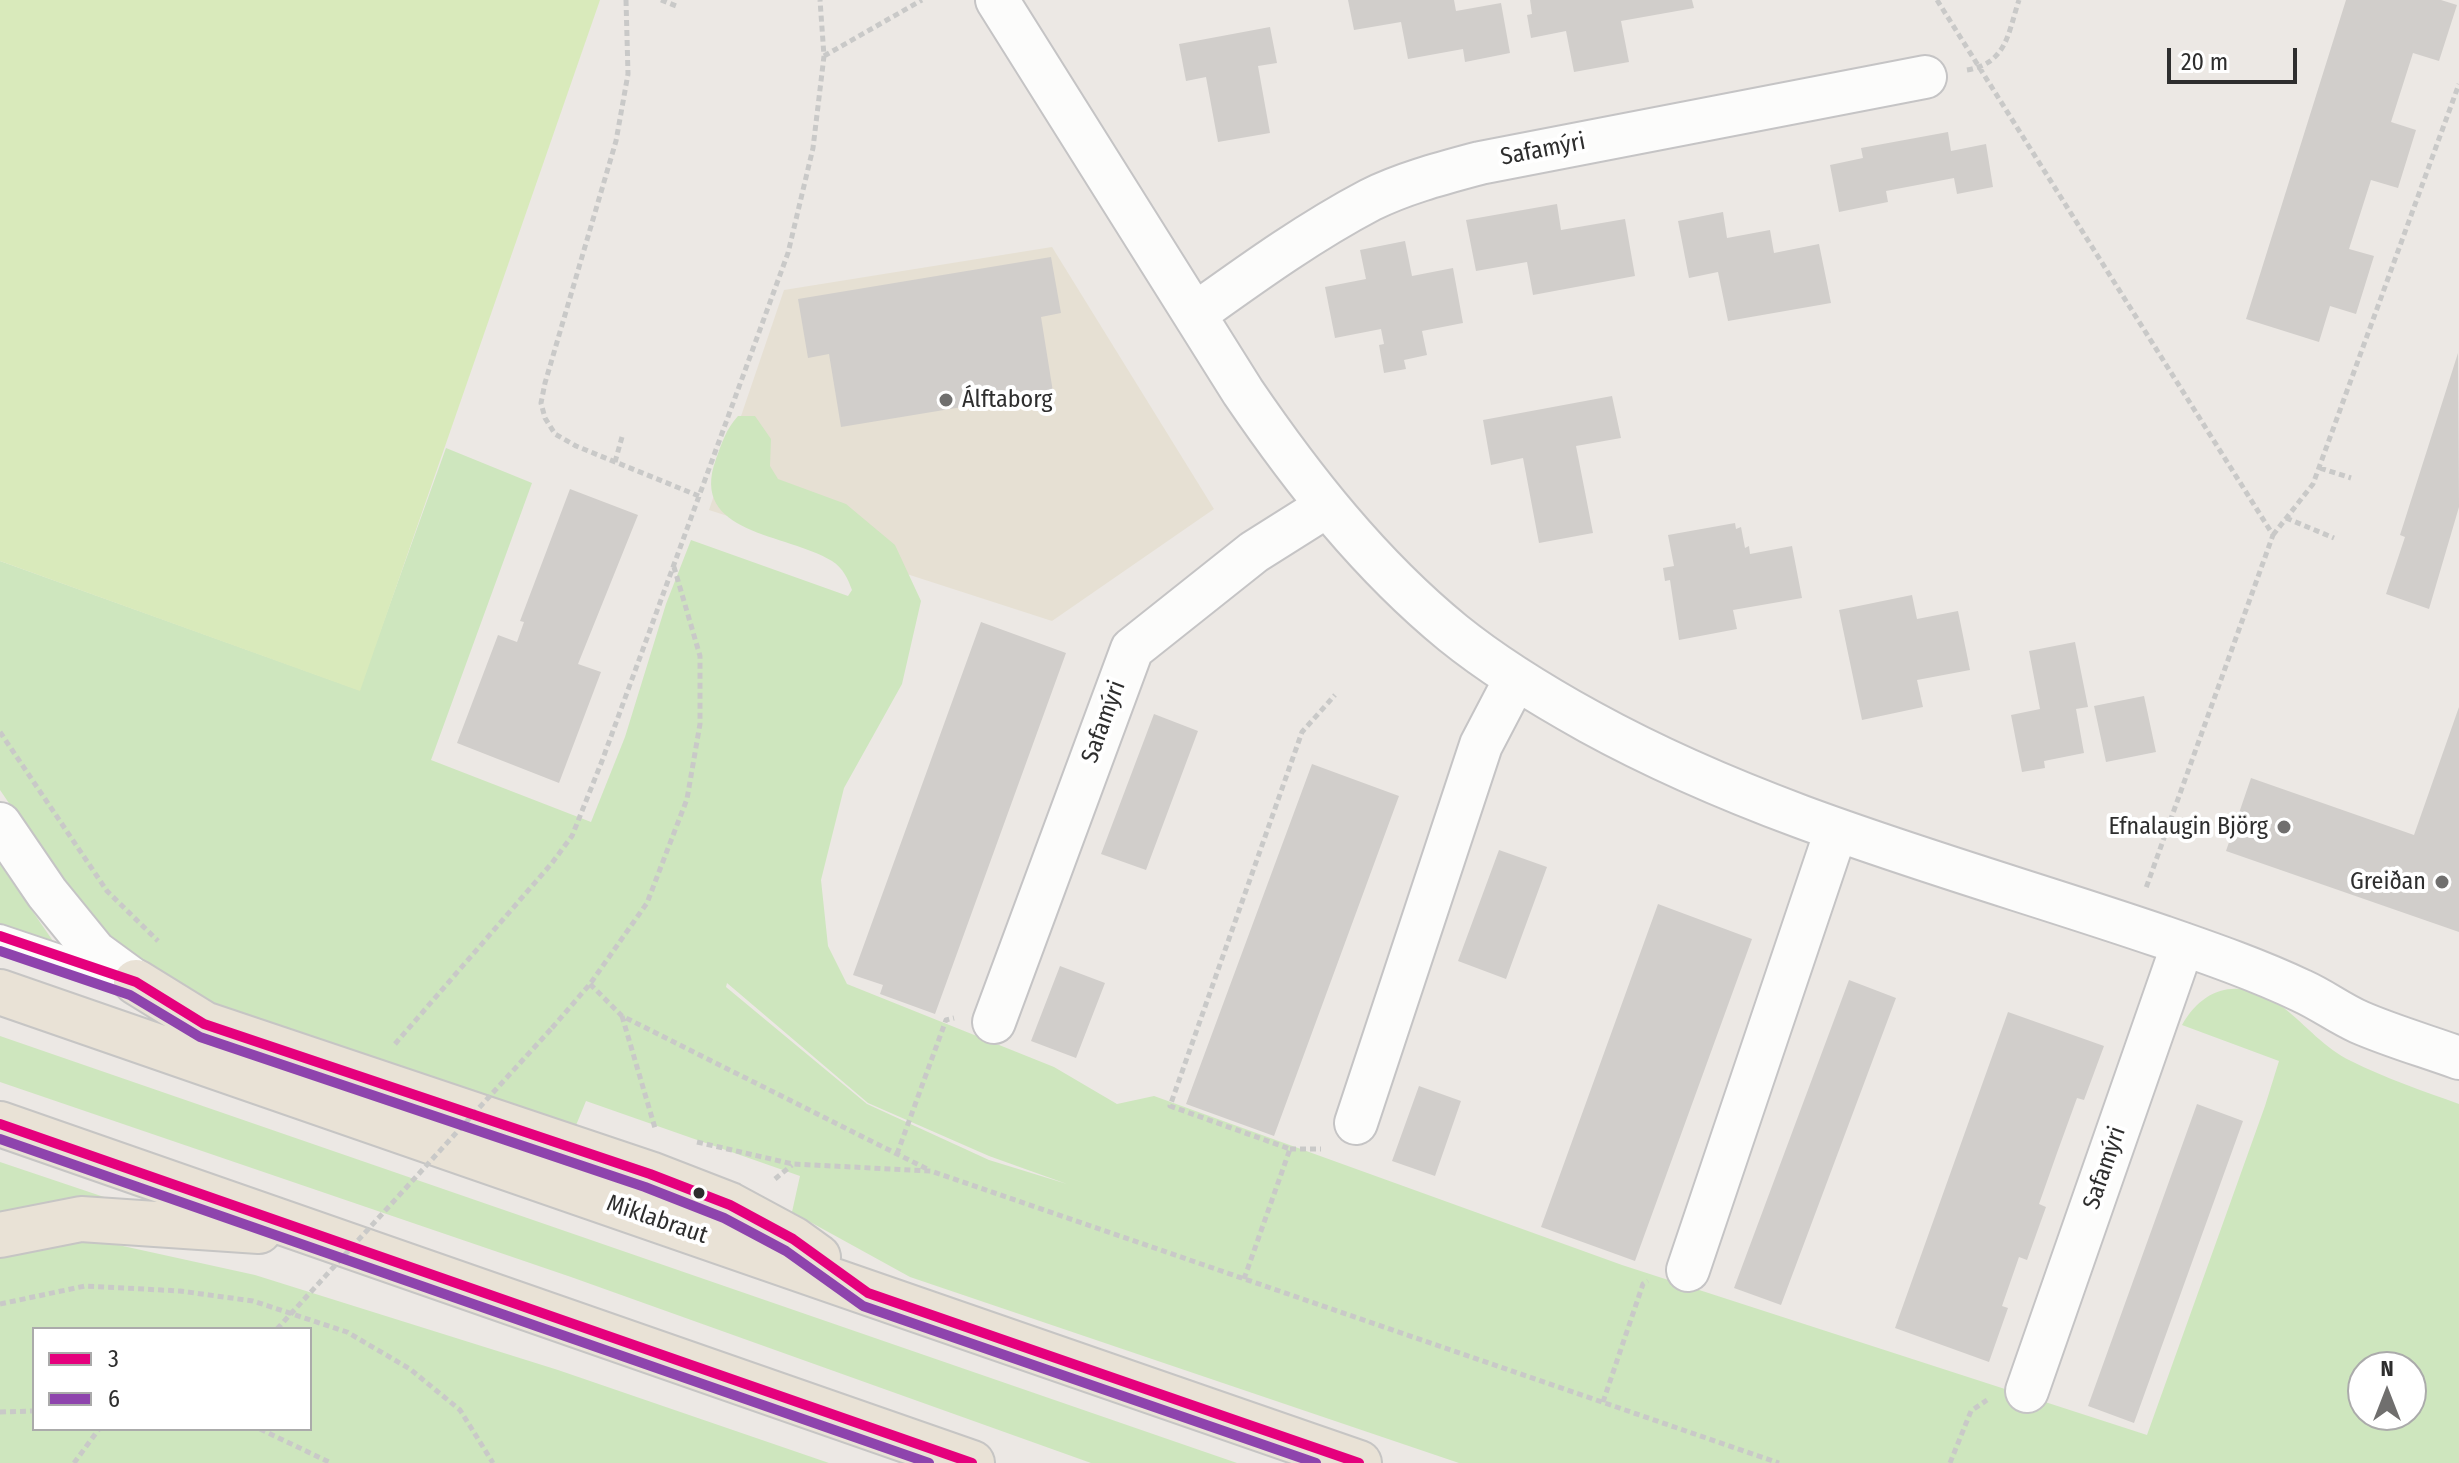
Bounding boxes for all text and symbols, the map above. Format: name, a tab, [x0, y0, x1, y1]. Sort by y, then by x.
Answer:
scale bar	[2171, 32, 2301, 82]
text: 20 m	[2181, 48, 2228, 76]
street label: Safamýri	[1498, 128, 1588, 172]
place label: Álftaborg	[962, 386, 1052, 414]
marker: Álftaborg	[937, 391, 955, 409]
street label: Safamýri	[1076, 677, 1132, 767]
place label: Efnalaugin Björg	[2108, 813, 2268, 841]
marker: Efnalaugin Björg	[2275, 818, 2293, 836]
place label: Greiðan	[2350, 868, 2426, 896]
marker: Greiðan	[2433, 873, 2451, 891]
street label: Safamýri	[2077, 1123, 2133, 1213]
unlabelled marker	[691, 1185, 707, 1201]
street label: Miklabraut	[603, 1189, 711, 1251]
legend	[32, 1327, 312, 1431]
text: 3	[108, 1345, 119, 1373]
north arrow	[2347, 1351, 2427, 1431]
text: N	[2380, 1355, 2394, 1382]
text: 6	[108, 1385, 120, 1413]

